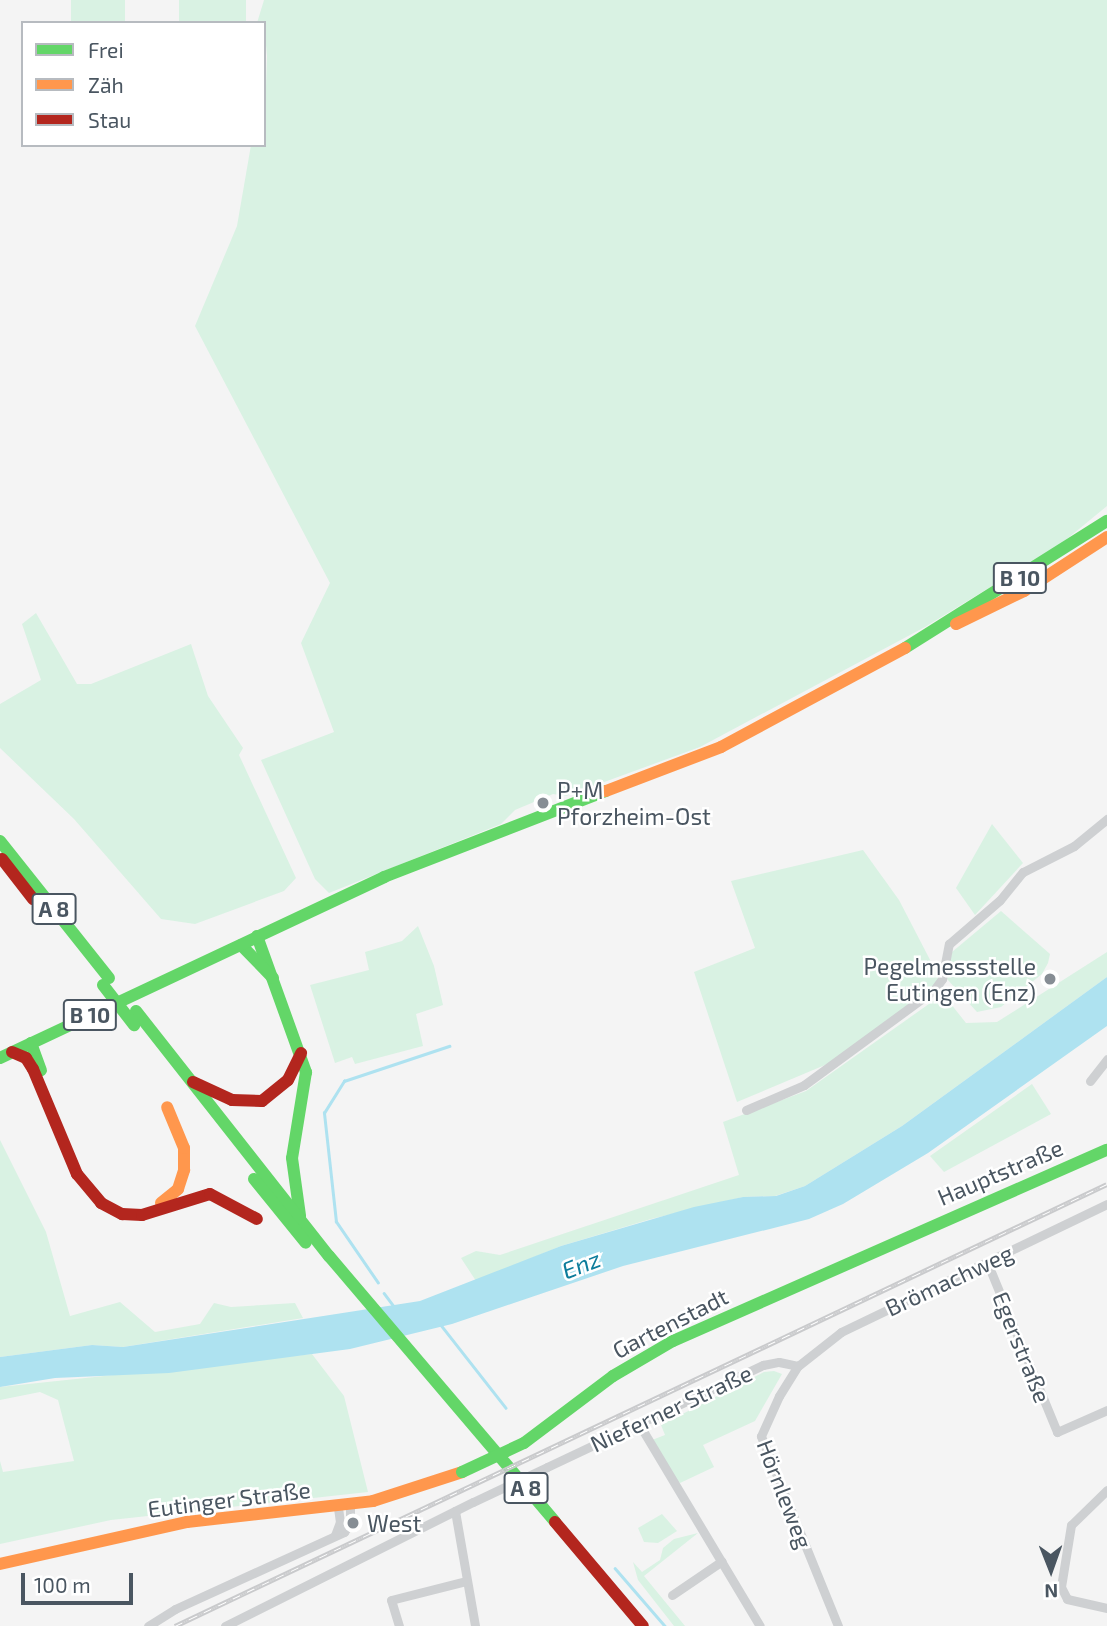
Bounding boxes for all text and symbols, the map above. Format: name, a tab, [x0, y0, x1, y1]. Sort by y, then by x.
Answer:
legend	[21, 21, 266, 147]
text: Frei	[88, 37, 124, 62]
text: Zäh	[88, 72, 124, 97]
text: Stau	[88, 107, 131, 132]
road number: B 10	[992, 560, 1048, 596]
place label: P+M Pforzheim-Ost	[557, 776, 711, 830]
marker: P+M Pforzheim-Ost	[535, 795, 551, 811]
road number: A 8	[31, 892, 77, 926]
place label: Pegelmessstelle Eutingen (Enz)	[864, 952, 1036, 1006]
marker: Pegelmessstelle Eutingen (Enz)	[1042, 971, 1058, 987]
road number: B 10	[62, 998, 118, 1032]
street label: Hauptstraße	[933, 1133, 1067, 1211]
street label: Brömachweg	[881, 1238, 1017, 1322]
water label: Enz	[557, 1244, 605, 1284]
street label: Gartenstadt	[608, 1282, 732, 1364]
street label: Egerstraße	[987, 1287, 1057, 1407]
street label: Nieferner Straße	[586, 1358, 756, 1458]
street label: Hörnleweg	[752, 1436, 818, 1552]
road number: A 8	[503, 1470, 549, 1506]
street label: Eutinger Straße	[146, 1475, 312, 1523]
place label: West	[367, 1509, 421, 1537]
marker: West	[345, 1515, 361, 1531]
north arrow	[1016, 1535, 1086, 1605]
scale bar	[24, 1560, 136, 1604]
text: 100 m	[34, 1572, 91, 1597]
text: N	[1044, 1580, 1058, 1603]

